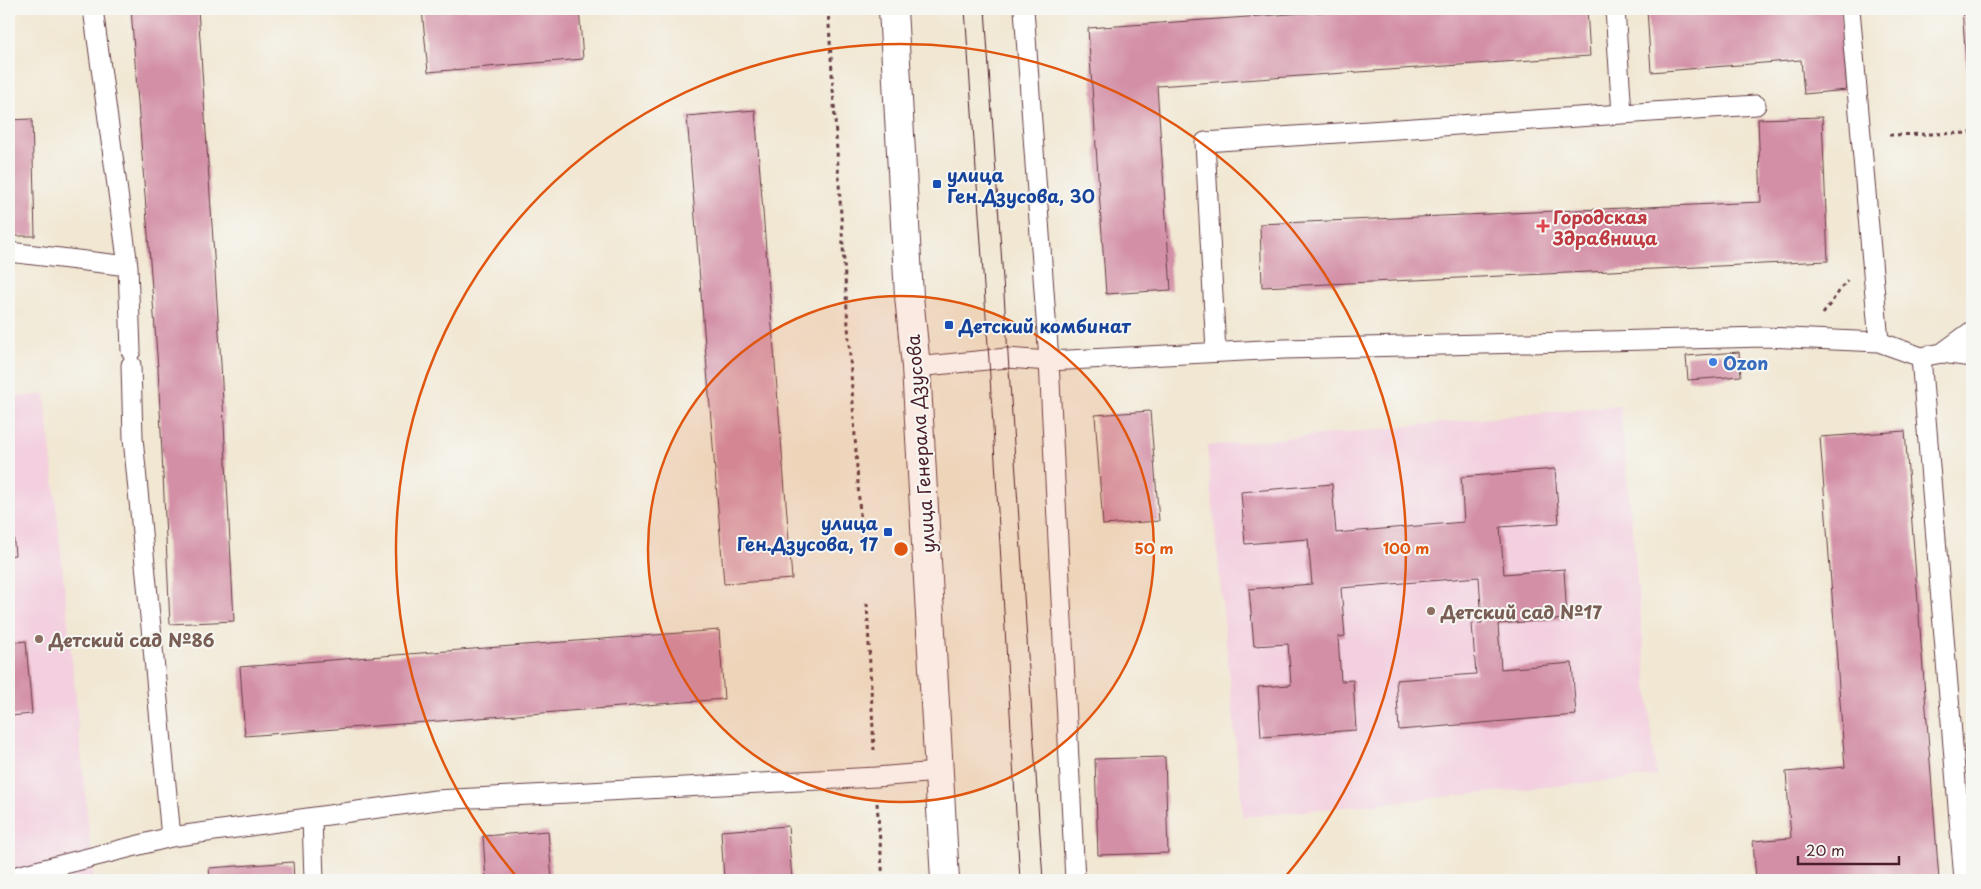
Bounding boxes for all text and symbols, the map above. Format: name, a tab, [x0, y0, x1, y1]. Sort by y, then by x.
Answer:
place label: улица Ген.Дзусова, 30	[947, 161, 1095, 209]
marker: улица Ген.Дзусова, 30	[931, 178, 943, 190]
place label: Городская Здравница	[1552, 203, 1658, 251]
marker: Городская Здравница	[1537, 220, 1549, 232]
place label: Детский комбинат	[958, 312, 1131, 339]
marker: Детский комбинат	[943, 319, 955, 331]
street label: улица Генерала Дзусова	[899, 333, 941, 554]
place label: Ozon	[1723, 349, 1768, 376]
marker: Ozon	[1707, 356, 1719, 368]
place label: улица Ген.Дзусова, 17	[737, 509, 879, 557]
marker: улица Ген.Дзусова, 17	[882, 526, 894, 538]
text: 50 m	[1135, 536, 1173, 559]
text: 100 m	[1383, 536, 1429, 559]
centre of rings	[892, 540, 910, 558]
place label: Детский сад №17	[1440, 598, 1603, 625]
marker: Детский сад №17	[1425, 605, 1437, 617]
place label: Детский сад №86	[48, 626, 215, 653]
marker: Детский сад №86	[33, 633, 45, 645]
scale bar	[1798, 834, 1900, 866]
text: 20 m	[1806, 838, 1845, 861]

